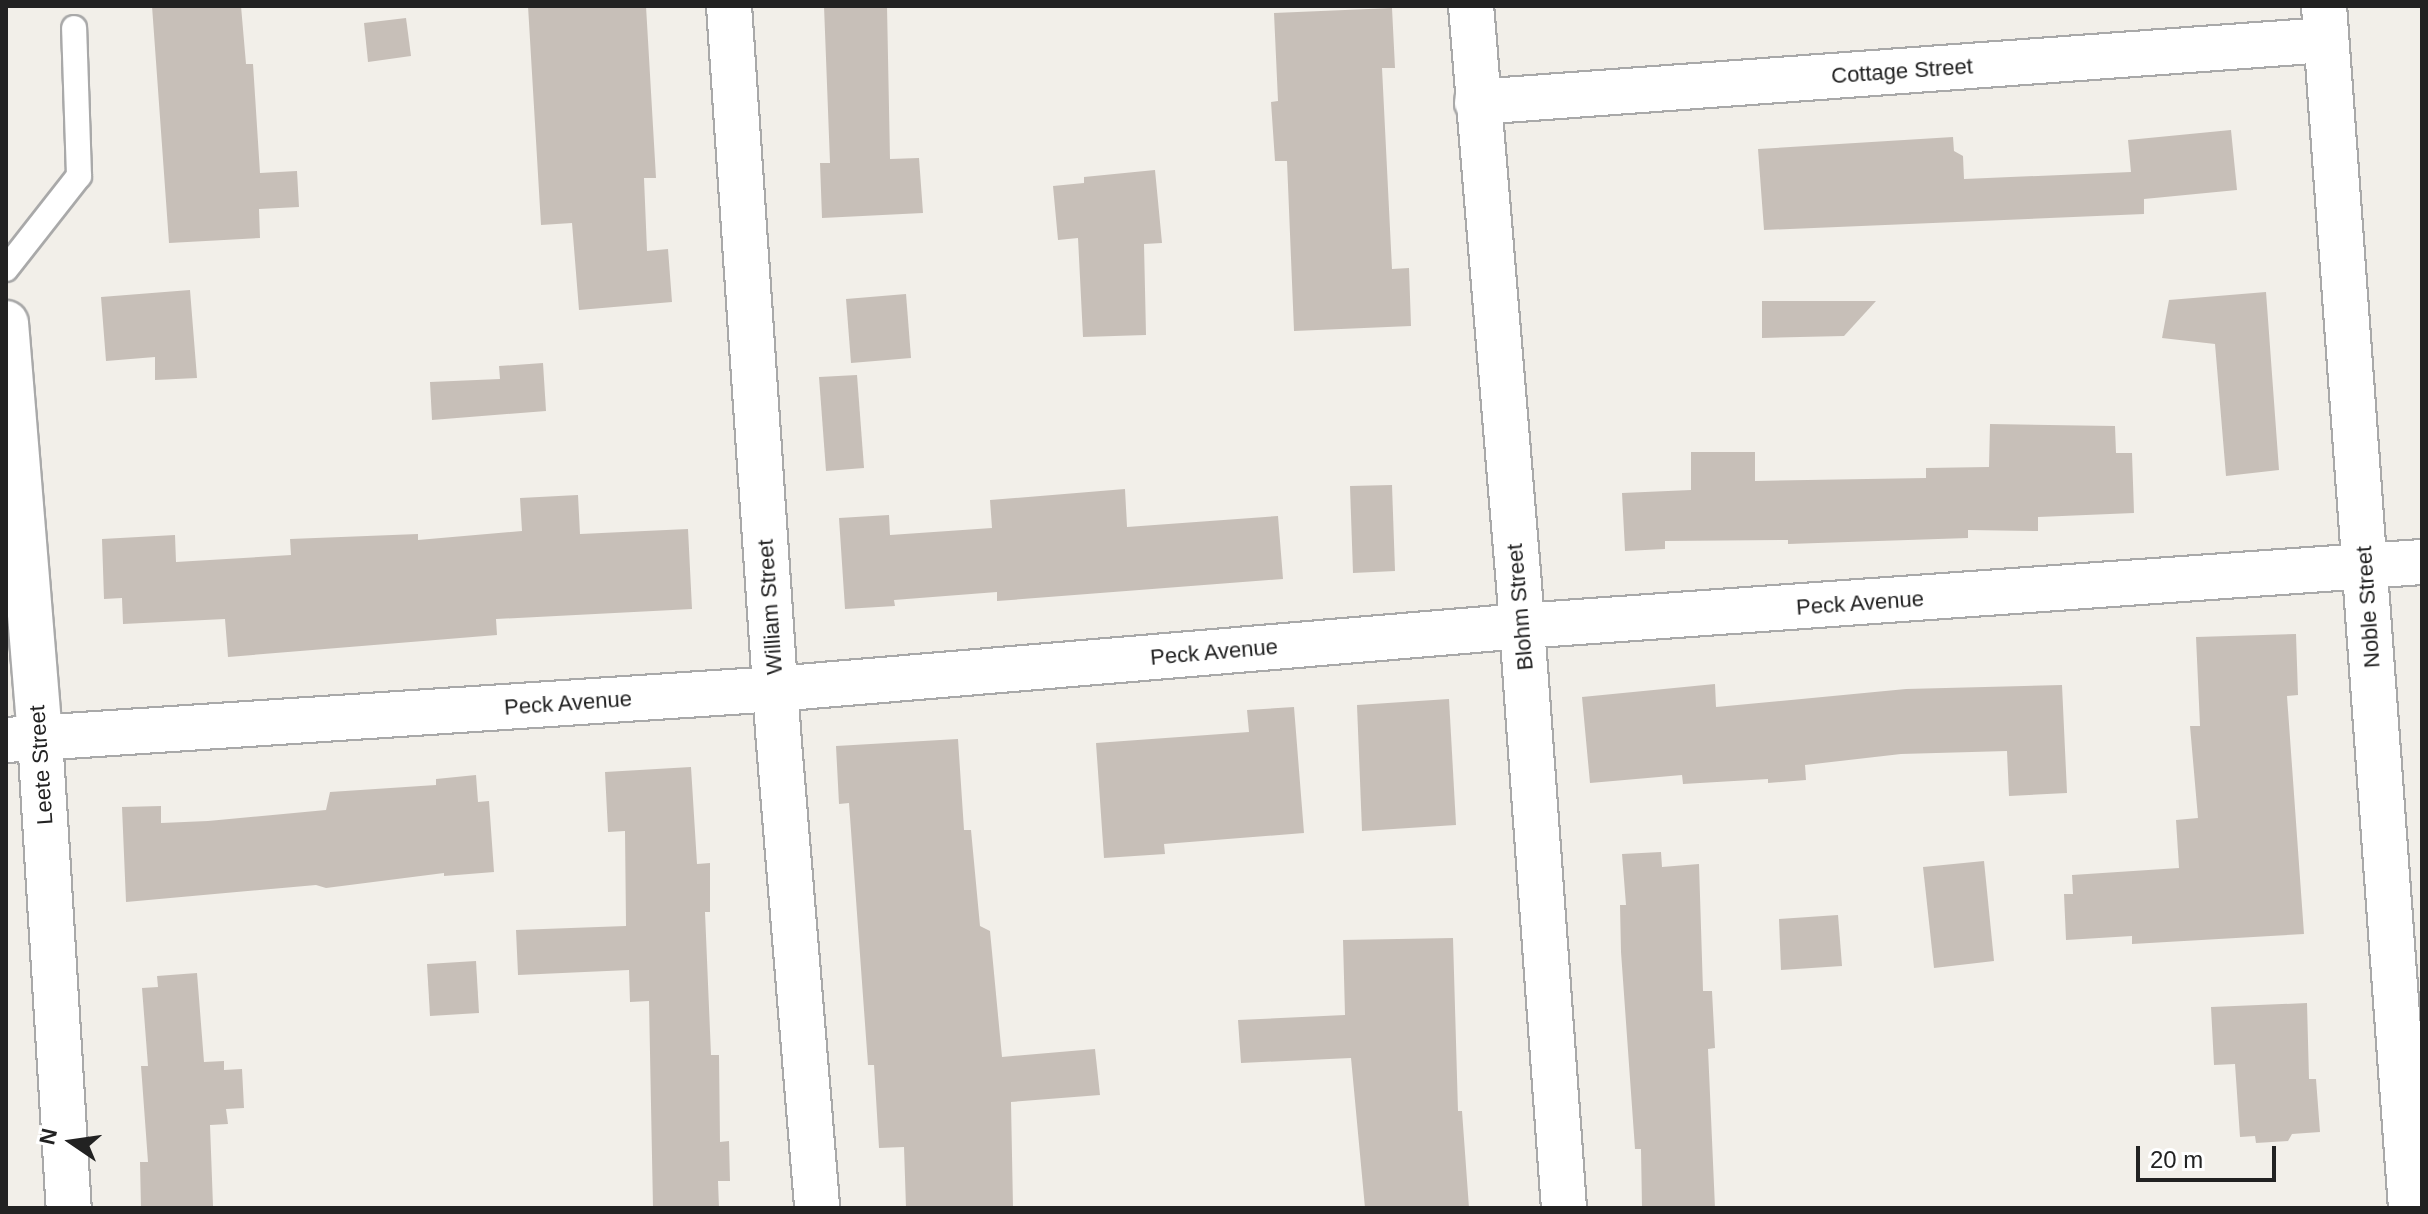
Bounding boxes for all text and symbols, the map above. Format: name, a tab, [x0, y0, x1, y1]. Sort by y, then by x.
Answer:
street label: Cottage Street	[1830, 53, 1974, 89]
street label: William Street	[752, 538, 788, 676]
street label: Blohm Street	[1501, 543, 1539, 671]
street label: Noble Street	[2351, 545, 2385, 669]
street label: Peck Avenue	[1795, 585, 1925, 621]
street label: Peck Avenue	[1148, 633, 1280, 671]
street label: Peck Avenue	[503, 685, 633, 721]
street label: Leete Street	[24, 704, 58, 826]
north arrow	[32, 1102, 112, 1182]
text: N	[34, 1126, 62, 1147]
scale bar	[2140, 1130, 2280, 1180]
text: 20 m	[2150, 1146, 2203, 1173]

